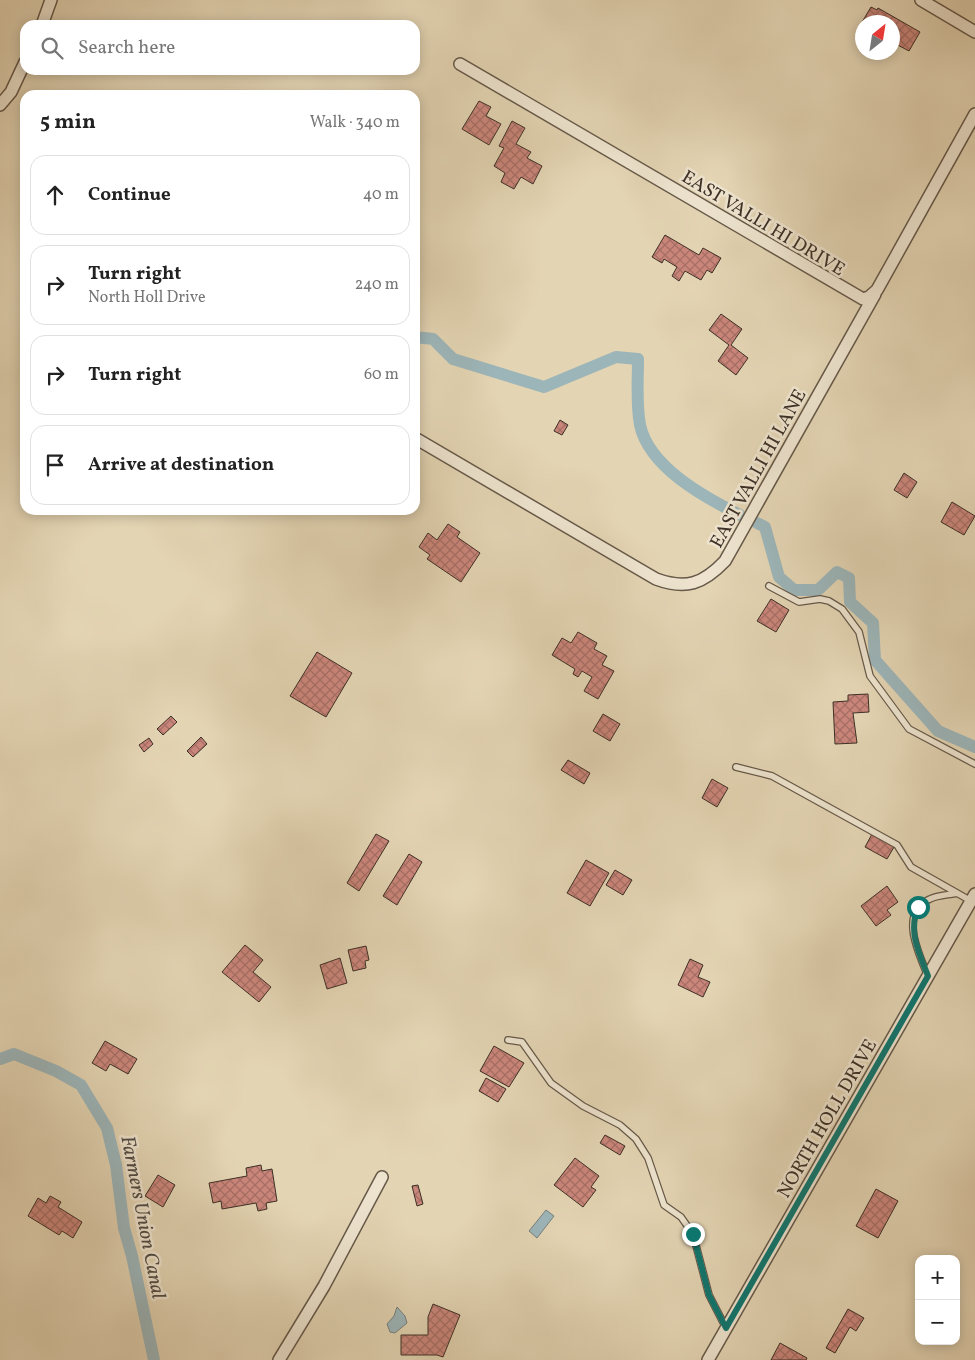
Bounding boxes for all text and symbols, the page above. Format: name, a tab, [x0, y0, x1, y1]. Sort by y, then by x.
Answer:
north arrow	[855, 15, 900, 60]
search box	[20, 20, 420, 75]
icon: search	[38, 34, 66, 62]
text: Search here	[78, 35, 175, 61]
text: 5 min	[40, 108, 96, 137]
text: Walk · 340 m	[310, 112, 400, 134]
street label: EAST VALLI HI DRIVE	[676, 165, 850, 283]
icon: ahead	[41, 181, 69, 209]
text: Continue	[88, 182, 171, 208]
text: 40 m	[363, 184, 399, 206]
text: Turn right	[88, 261, 181, 287]
icon: right	[41, 271, 69, 299]
text: 240 m	[355, 274, 399, 296]
text: North Holl Drive	[88, 287, 206, 309]
icon: right	[41, 361, 69, 389]
text: Turn right	[88, 362, 181, 388]
text: 60 m	[364, 364, 399, 386]
street label: EAST VALLI HI LANE	[704, 385, 813, 553]
icon: arrive	[41, 451, 69, 479]
text: Arrive at destination	[88, 452, 274, 478]
route start	[907, 896, 930, 919]
street label: NORTH HOLL DRIVE	[772, 1035, 884, 1203]
water label: Farmers Union Canal	[112, 1133, 172, 1302]
route end	[682, 1223, 705, 1246]
map controls	[915, 1255, 960, 1345]
button: +	[915, 1255, 960, 1300]
button: −	[915, 1300, 960, 1345]

